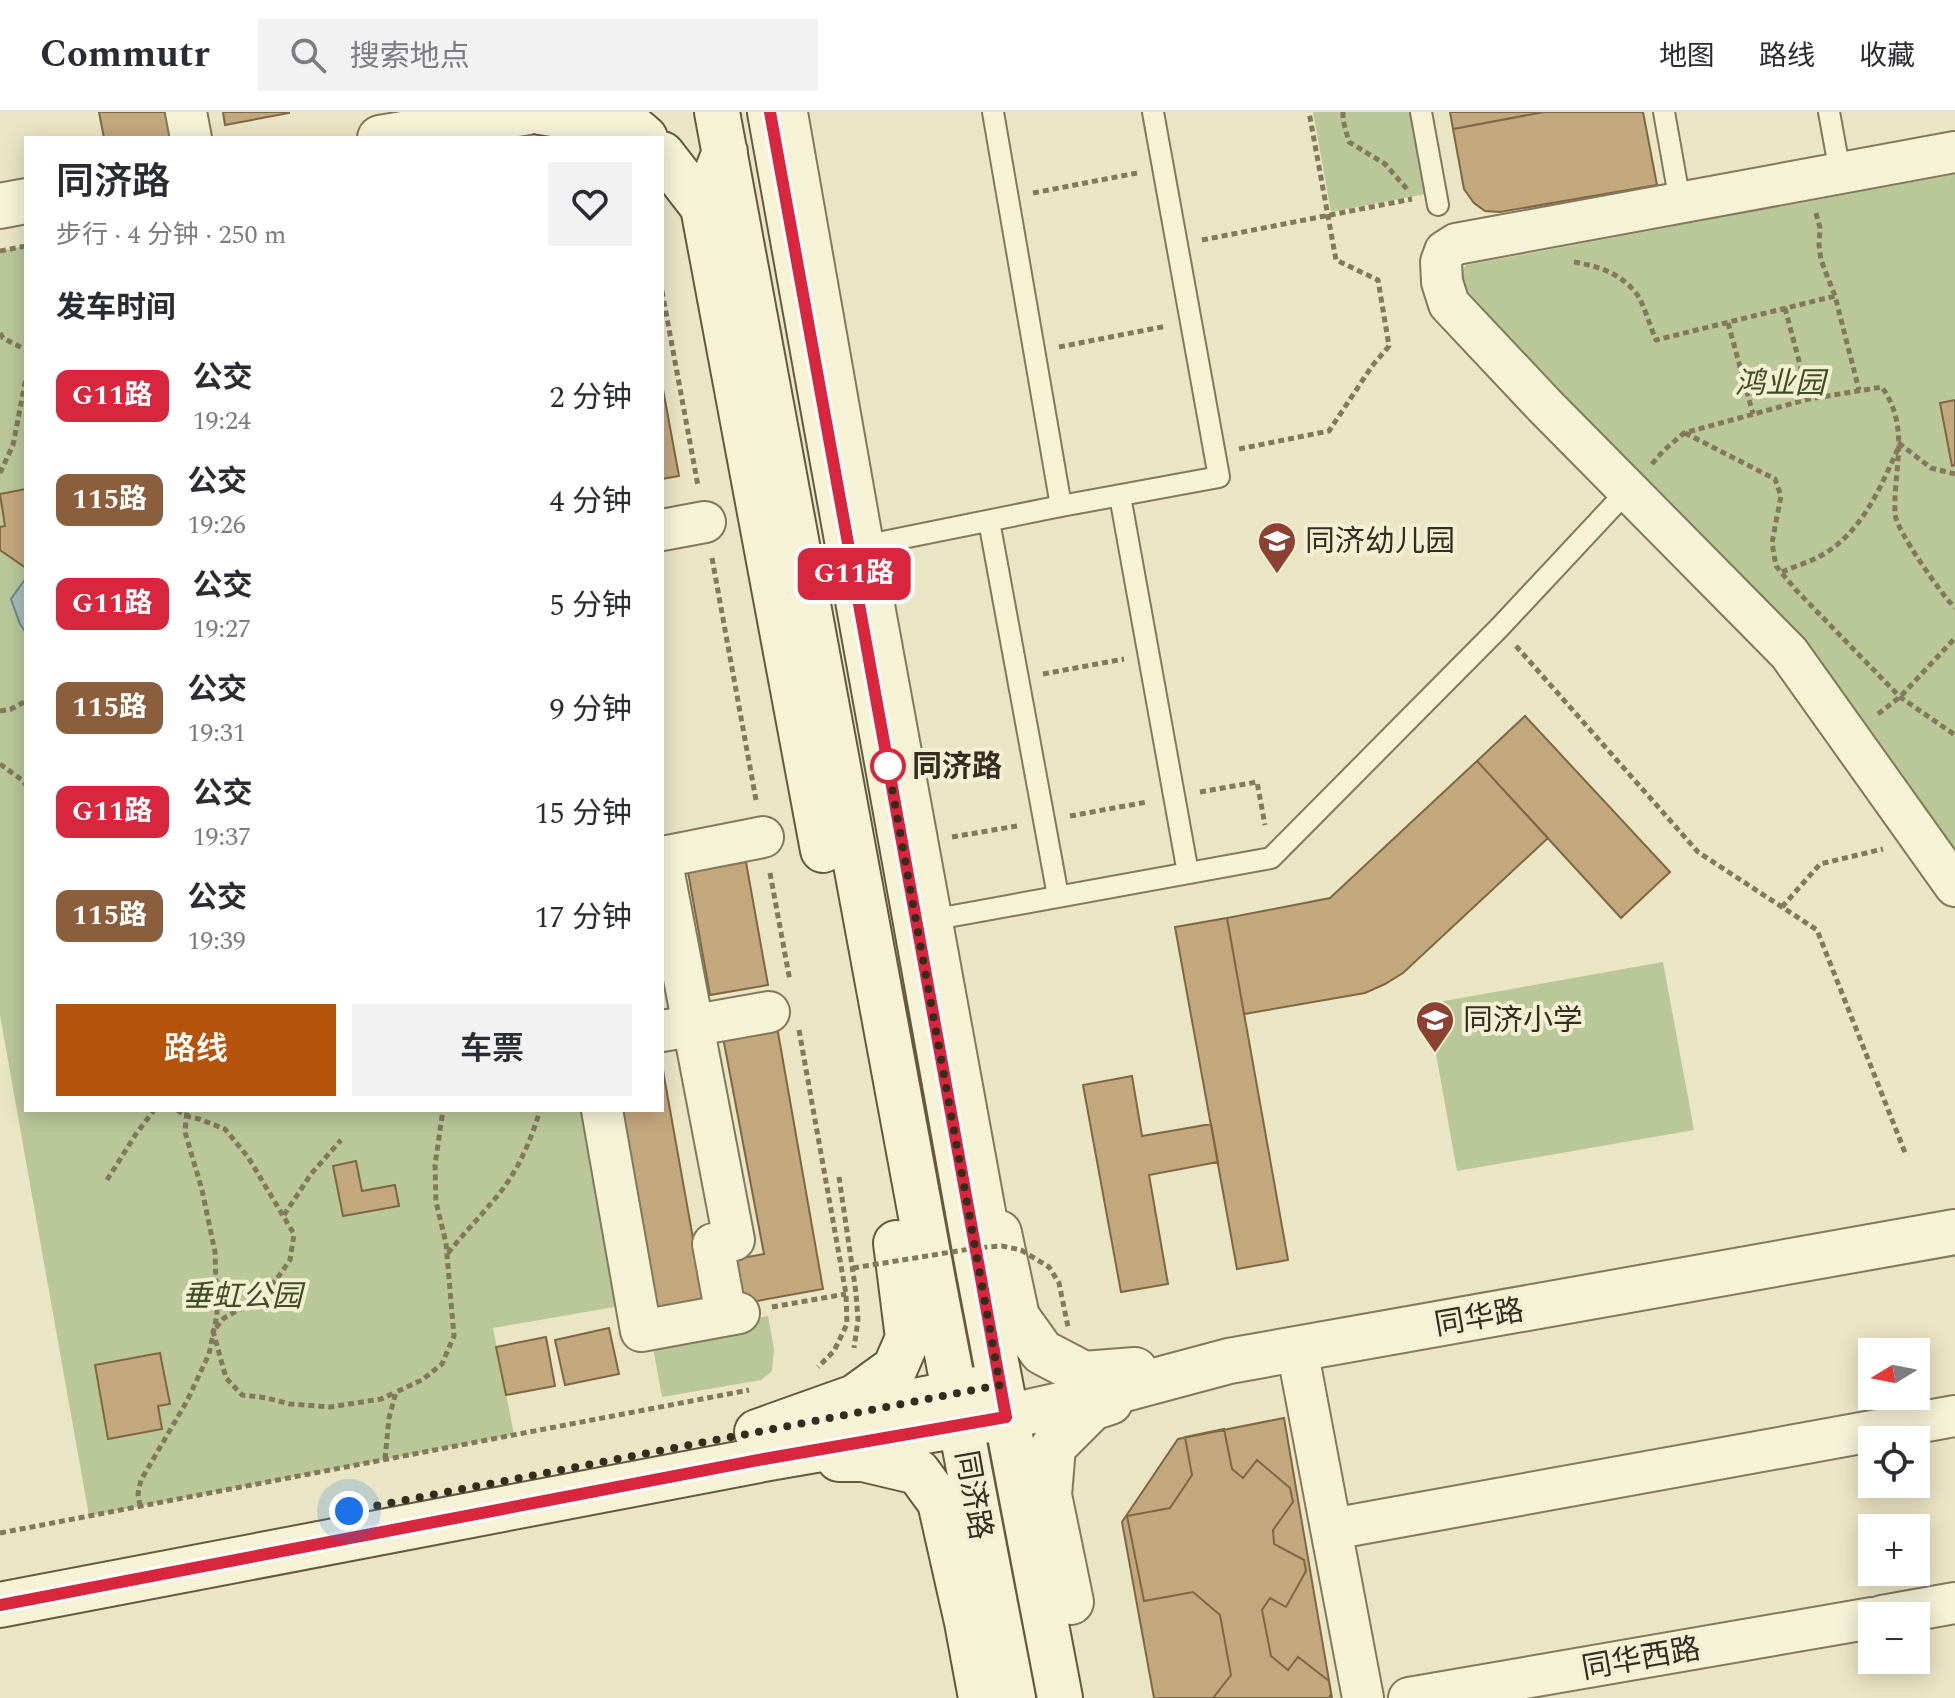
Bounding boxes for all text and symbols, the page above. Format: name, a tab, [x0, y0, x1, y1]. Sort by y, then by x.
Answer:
search box	[258, 19, 818, 91]
text: Commutr	[40, 26, 210, 84]
icon: search	[286, 33, 330, 77]
text: 搜索地点	[350, 34, 470, 80]
text: 地图	[1659, 35, 1715, 78]
text: 路线	[1759, 35, 1815, 78]
text: 收藏	[1859, 35, 1915, 78]
text: 同济路	[56, 154, 170, 212]
button: heart	[548, 162, 632, 246]
text: 步行 · 4 分钟 · 250 m	[56, 215, 286, 255]
text: 发车时间	[56, 285, 176, 331]
text: 公交	[193, 355, 253, 401]
park label: 鸿业园	[1735, 361, 1829, 407]
text: G11路	[72, 374, 153, 417]
text: 2 分钟	[550, 375, 632, 421]
text: 19:24	[193, 401, 251, 441]
text: 公交	[187, 459, 247, 505]
text: 115路	[72, 478, 147, 521]
text: 4 分钟	[550, 479, 632, 525]
text: 19:26	[187, 505, 246, 545]
place label: 同济幼儿园	[1305, 519, 1455, 565]
school or university icon: 同济幼儿园	[1256, 520, 1298, 575]
line badge: G11路	[798, 548, 910, 600]
text: G11路	[814, 552, 894, 595]
text: 公交	[193, 563, 253, 609]
text: G11路	[72, 582, 153, 625]
text: 5 分钟	[550, 583, 632, 629]
text: 19:27	[193, 609, 251, 649]
text: 公交	[187, 667, 247, 713]
text: 115路	[72, 686, 147, 729]
text: 9 分钟	[550, 687, 632, 733]
text: 19:31	[187, 713, 246, 753]
place label: 同济路	[912, 744, 1002, 790]
marker: 同济路	[871, 749, 905, 783]
text: 公交	[193, 771, 253, 817]
text: G11路	[72, 790, 153, 833]
text: 15 分钟	[535, 791, 632, 837]
text: 19:37	[193, 817, 251, 857]
text: 公交	[187, 875, 247, 921]
text: 115路	[72, 894, 147, 937]
text: 17 分钟	[535, 895, 632, 941]
text: 19:39	[187, 921, 246, 961]
place label: 同济小学	[1463, 998, 1583, 1044]
school or university icon: 同济小学	[1414, 999, 1456, 1054]
button: 路线	[56, 1004, 336, 1096]
button: 车票	[352, 1004, 632, 1096]
park label: 垂虹公园	[182, 1274, 306, 1320]
street label: 同华路	[1431, 1288, 1527, 1348]
north arrow	[1858, 1338, 1930, 1410]
map controls	[1858, 1338, 1930, 1674]
button: locate	[1858, 1426, 1930, 1498]
street label: 同济路	[943, 1447, 1003, 1543]
your location	[329, 1491, 369, 1531]
button: +	[1858, 1514, 1930, 1586]
button: −	[1858, 1602, 1930, 1674]
street label: 同华西路	[1578, 1626, 1704, 1692]

